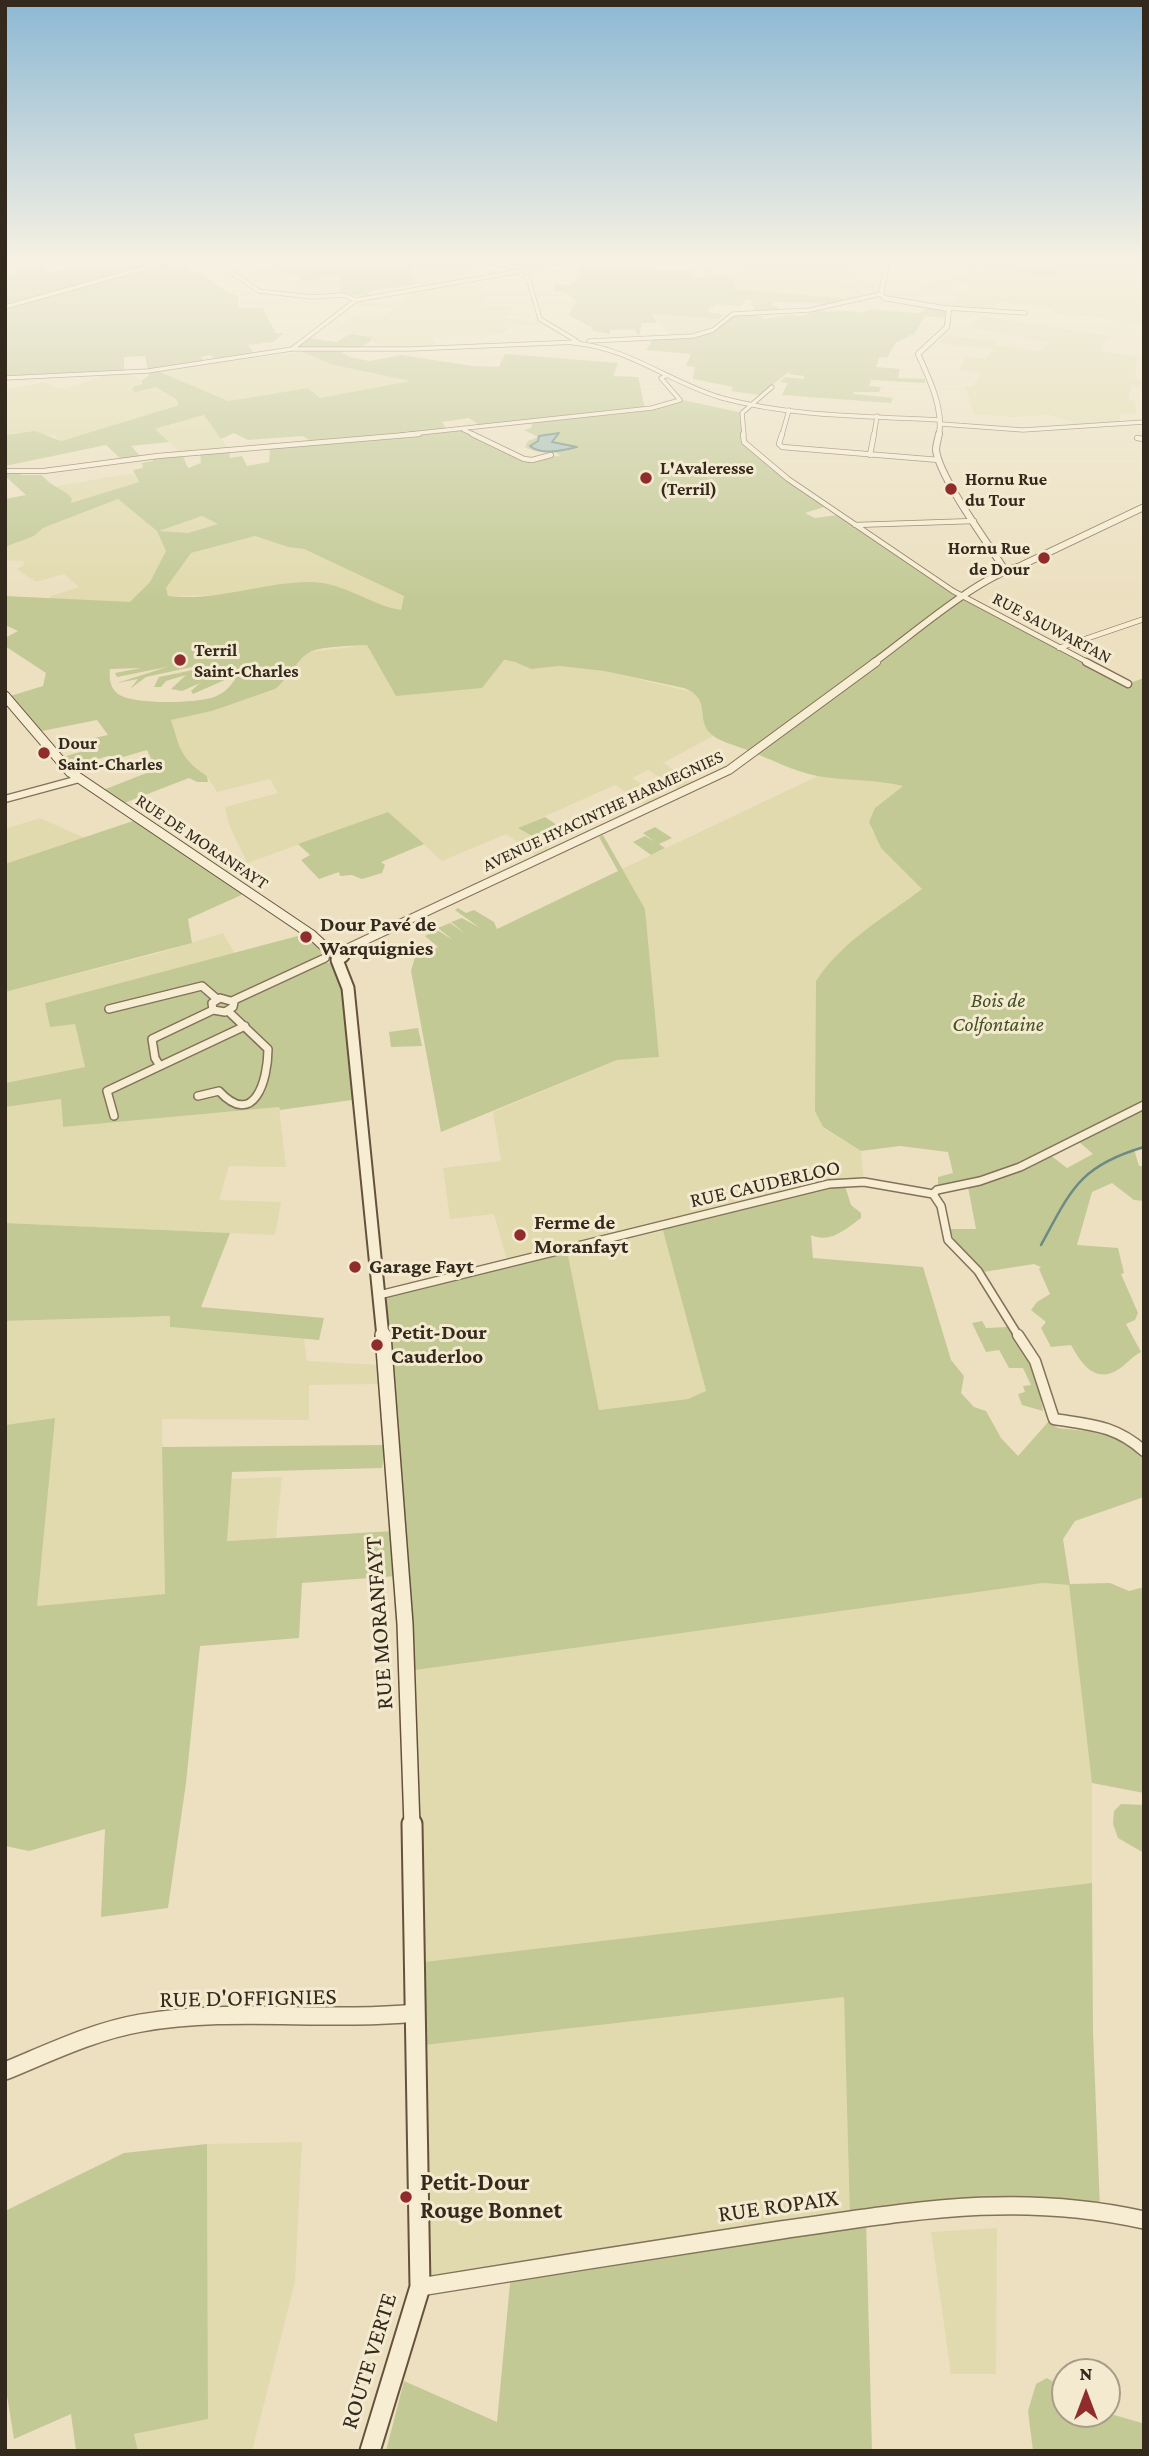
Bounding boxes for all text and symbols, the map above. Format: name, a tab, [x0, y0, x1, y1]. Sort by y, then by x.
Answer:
place label: L'Avaleresse (Terril)	[660, 457, 754, 500]
place label: Hornu Rue du Tour	[965, 468, 1047, 510]
marker: L'Avaleresse (Terril)	[638, 470, 654, 486]
marker: Hornu Rue du Tour	[943, 481, 959, 497]
place label: Hornu Rue de Dour	[948, 537, 1030, 580]
marker: Hornu Rue de Dour	[1036, 550, 1052, 566]
street label: RUE SAUWARTAN	[989, 588, 1115, 668]
place label: Terril Saint-Charles	[194, 639, 299, 682]
marker: Terril Saint-Charles	[172, 652, 188, 668]
place label: Dour Saint-Charles	[58, 732, 163, 774]
marker: Dour Saint-Charles	[36, 745, 52, 761]
street label: AVENUE HYACINTHE HARMEGNIES	[479, 746, 727, 876]
street label: RUE DE MORANFAYT	[132, 790, 272, 894]
place label: Dour Pavé de Warquignies	[320, 912, 436, 962]
marker: Dour Pavé de Warquignies	[298, 929, 314, 945]
park label: Bois de Colfontaine	[952, 988, 1044, 1038]
street label: RUE CAUDERLOO	[687, 1154, 843, 1214]
place label: Ferme de Moranfayt	[534, 1210, 628, 1260]
marker: Ferme de Moranfayt	[512, 1227, 528, 1243]
place label: Garage Fayt	[369, 1254, 474, 1280]
marker: Garage Fayt	[347, 1259, 363, 1275]
place label: Petit-Dour Cauderloo	[391, 1320, 487, 1370]
marker: Petit-Dour Cauderloo	[369, 1337, 385, 1353]
street label: RUE MORANFAYT	[359, 1535, 399, 1711]
street label: RUE D'OFFIGNIES	[159, 1982, 337, 2014]
place label: Petit-Dour Rouge Bonnet	[420, 2169, 562, 2225]
street label: RUE ROPAIX	[716, 2183, 840, 2229]
marker: Petit-Dour Rouge Bonnet	[398, 2189, 414, 2205]
street label: ROUTE VERTE	[335, 2289, 403, 2433]
north arrow	[1051, 2358, 1121, 2428]
text: N	[1080, 2363, 1092, 2384]

